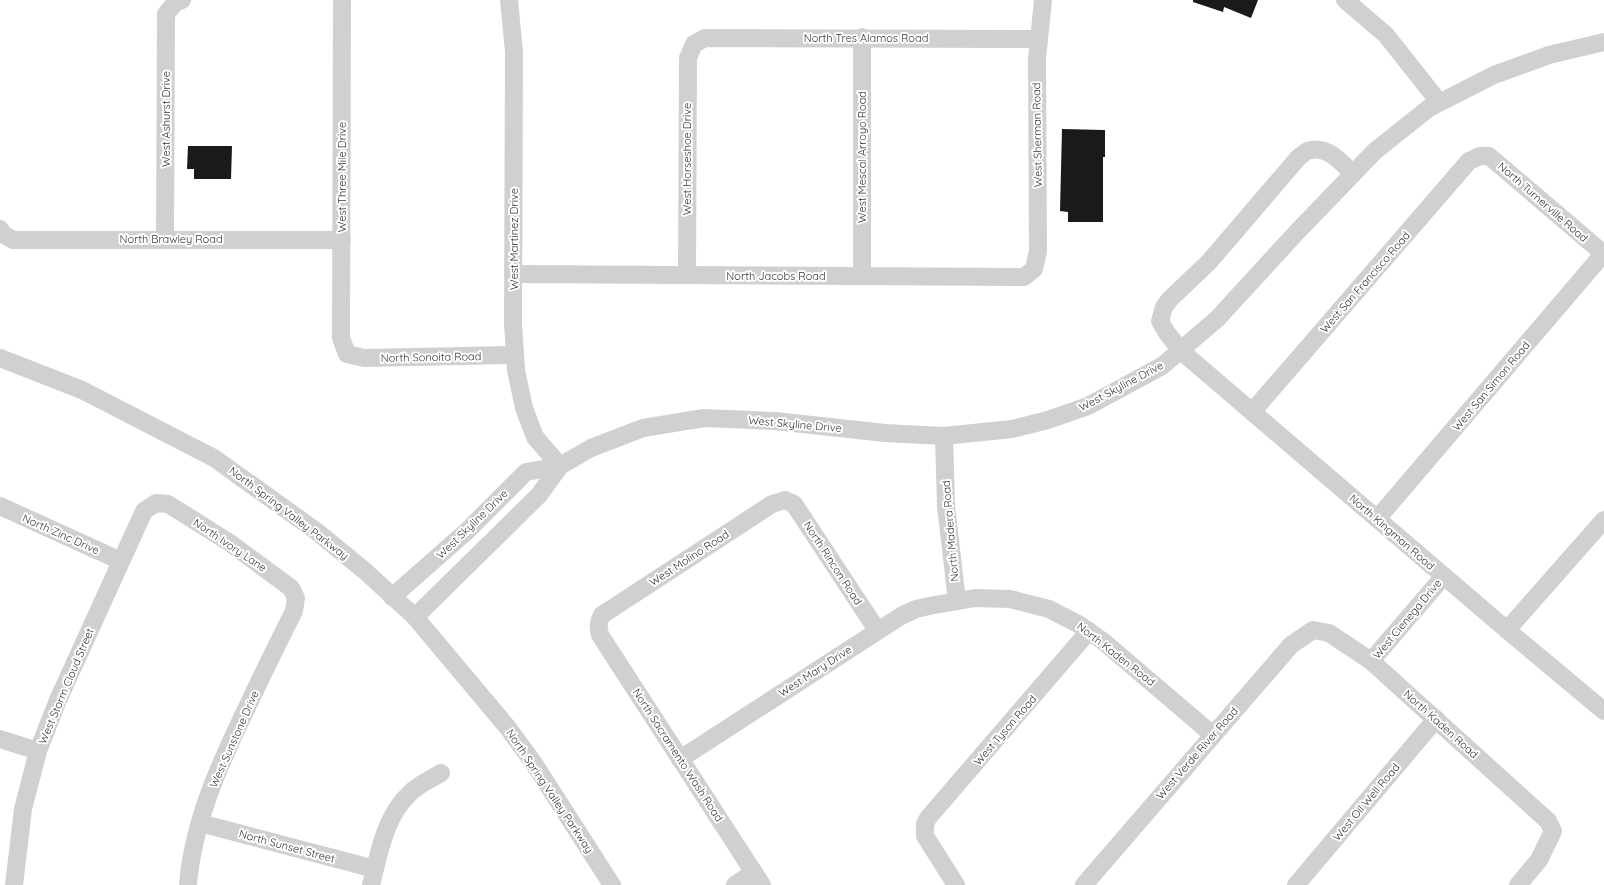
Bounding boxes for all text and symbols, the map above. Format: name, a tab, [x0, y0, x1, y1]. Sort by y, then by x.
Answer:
street label: North Tres Alamos Road	[804, 31, 928, 45]
street label: West Ashurst Drive	[159, 71, 173, 167]
street label: West Sherman Road	[1029, 82, 1045, 188]
street label: West Mescal Arroyo Road	[855, 91, 869, 223]
street label: West Horseshoe Drive	[680, 103, 694, 215]
street label: West Three Mile Drive	[335, 122, 349, 232]
street label: North Turnerville Road	[1495, 159, 1591, 245]
street label: West Martinez Drive	[507, 188, 521, 290]
street label: West San Francisco Road	[1317, 228, 1413, 336]
street label: North Brawley Road	[119, 232, 223, 246]
street label: North Jacobs Road	[726, 269, 826, 283]
street label: West San Simon Road	[1449, 338, 1533, 434]
street label: North Sonoita Road	[381, 349, 481, 365]
street label: West Skyline Drive	[1076, 358, 1166, 414]
street label: West Skyline Drive	[748, 413, 842, 435]
street label: North Spring Valley Parkway	[226, 463, 352, 563]
street label: North Madera Road	[939, 480, 961, 582]
street label: West Skyline Drive	[433, 486, 511, 562]
street label: North Kingman Road	[1347, 491, 1437, 573]
street label: North Zinc Drive	[20, 511, 102, 557]
street label: North Ivory Lane	[191, 515, 269, 575]
street label: North Rincon Road	[801, 519, 865, 607]
street label: West Molino Road	[646, 527, 732, 589]
street label: West Cienega Drive	[1370, 576, 1444, 662]
street label: North Kaden Road	[1074, 619, 1158, 689]
street label: West Storm Cloud Street	[35, 626, 97, 746]
street label: West Mary Drive	[776, 642, 854, 700]
street label: North Sacramento Wash Road	[630, 686, 726, 824]
street label: North Kaden Road	[1401, 687, 1481, 761]
street label: West Sunstone Drive	[206, 688, 262, 790]
street label: West Tyson Road	[971, 692, 1039, 768]
street label: West Verde River Road	[1153, 704, 1241, 802]
street label: North Spring Valley Parkway	[503, 726, 597, 856]
street label: West Oil Well Road	[1329, 760, 1403, 844]
street label: North Sunset Street	[237, 826, 337, 866]

